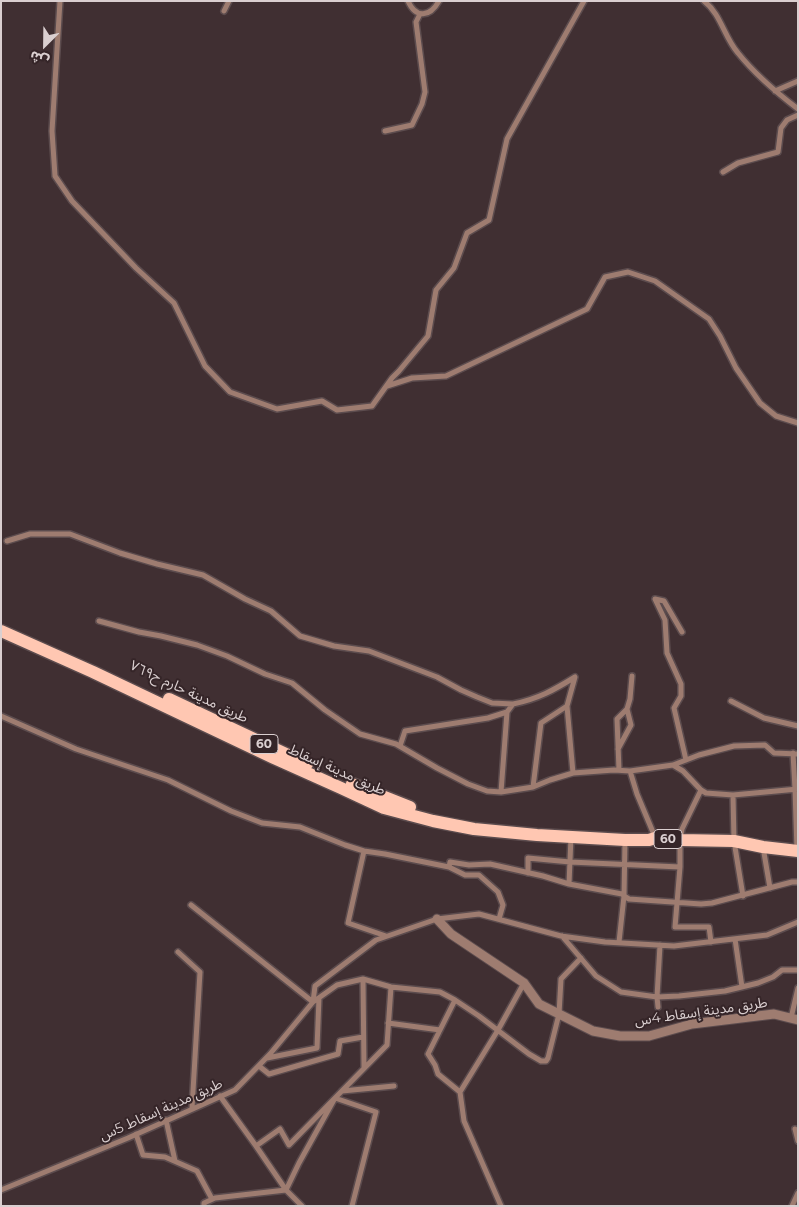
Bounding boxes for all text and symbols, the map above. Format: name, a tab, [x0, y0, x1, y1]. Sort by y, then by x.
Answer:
north arrow	[20, 20, 70, 70]
text: ش	[27, 47, 51, 71]
street label: طريق مدينة حارم ح٧٦٩	[127, 657, 251, 727]
road number: 60	[250, 734, 278, 754]
street label: طريق مدينة إسقاط	[286, 741, 388, 799]
road number: 60	[654, 830, 682, 849]
street label: طريق مدينة إسقاط 4س	[633, 994, 769, 1030]
street label: طريق مدينة إسقاط 5س	[97, 1075, 225, 1145]

